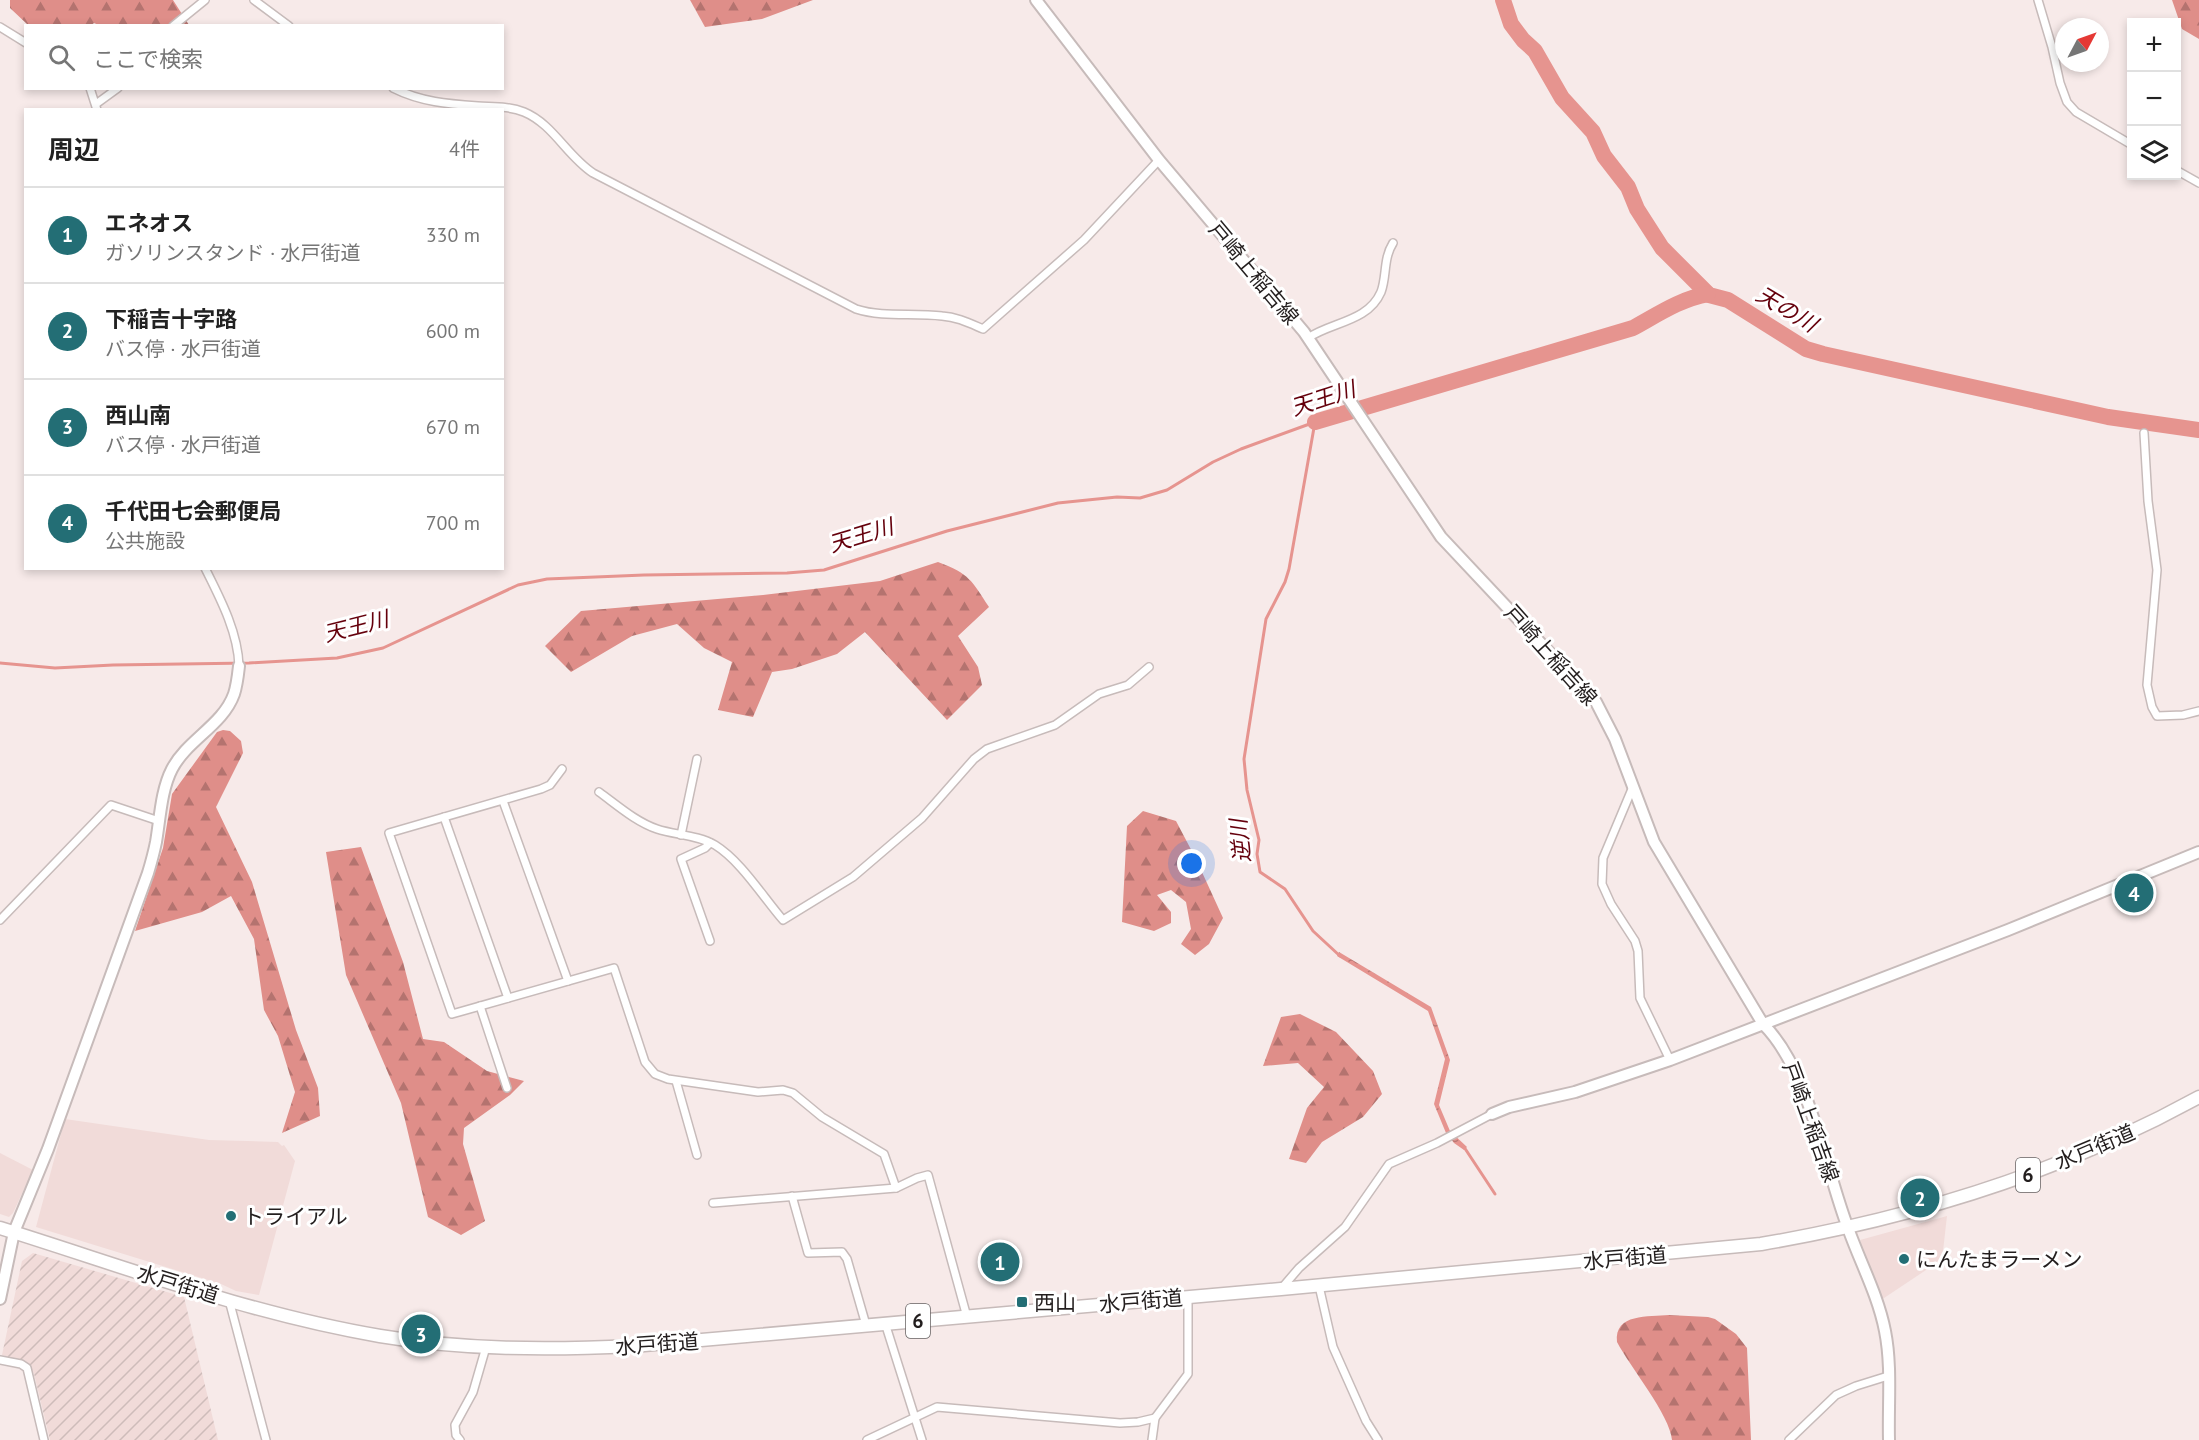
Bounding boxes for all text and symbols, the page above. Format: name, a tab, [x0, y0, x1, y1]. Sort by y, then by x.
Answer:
north arrow	[2055, 18, 2109, 72]
map controls	[2127, 18, 2181, 180]
button: +	[2127, 18, 2181, 72]
search box	[24, 24, 504, 90]
icon: search	[45, 41, 78, 74]
text: ここで検索	[93, 45, 203, 73]
button: −	[2127, 72, 2181, 126]
button: layers	[2127, 126, 2181, 180]
text: 周辺	[48, 133, 100, 166]
text: 4件	[449, 136, 480, 162]
text: エネオス	[105, 209, 193, 237]
street label: 戸崎上稲吉線	[1203, 216, 1305, 330]
text: 1	[62, 222, 73, 248]
text: 330 m	[426, 222, 480, 248]
text: ガソリンスタンド · 水戸街道	[105, 240, 361, 266]
water label: 天の川	[1751, 280, 1824, 339]
text: 下稲吉十字路	[105, 305, 237, 333]
text: 2	[62, 318, 73, 344]
text: 600 m	[426, 318, 480, 344]
text: バス停 · 水戸街道	[105, 336, 261, 362]
water label: 天王川	[1287, 374, 1361, 422]
text: 西山南	[105, 401, 171, 429]
text: 3	[62, 414, 73, 440]
text: 670 m	[426, 414, 480, 440]
text: バス停 · 水戸街道	[105, 432, 261, 458]
text: 千代田七会郵便局	[105, 497, 281, 525]
text: 4	[62, 510, 73, 536]
text: 700 m	[426, 510, 480, 536]
water label: 天王川	[825, 511, 899, 558]
text: 公共施設	[105, 528, 185, 554]
street label: 戸崎上稲吉線	[1499, 599, 1603, 711]
water label: 天王川	[321, 604, 393, 648]
water label: 逆川	[1224, 816, 1256, 864]
your location	[1177, 849, 1206, 878]
pin: 4	[2114, 870, 2154, 916]
street label: 戸崎上稲吉線	[1777, 1058, 1845, 1186]
street label: 水戸街道	[2051, 1118, 2139, 1176]
road number: 6	[2016, 1158, 2040, 1192]
pin: 2	[1900, 1176, 1940, 1220]
place label: トライアル	[243, 1203, 348, 1230]
marker: トライアル	[224, 1209, 238, 1223]
pin: 1	[980, 1240, 1020, 1284]
street label: 水戸街道	[1582, 1241, 1668, 1275]
place label: にんたまラーメン	[1916, 1246, 2083, 1273]
marker: にんたまラーメン	[1897, 1252, 1911, 1266]
street label: 水戸街道	[134, 1259, 222, 1309]
street label: 水戸街道	[1098, 1284, 1184, 1318]
place label: 西山	[1034, 1289, 1076, 1316]
marker: 西山	[1015, 1295, 1029, 1309]
road number: 6	[906, 1304, 930, 1338]
pin: 3	[402, 1312, 440, 1356]
street label: 水戸街道	[614, 1328, 700, 1360]

